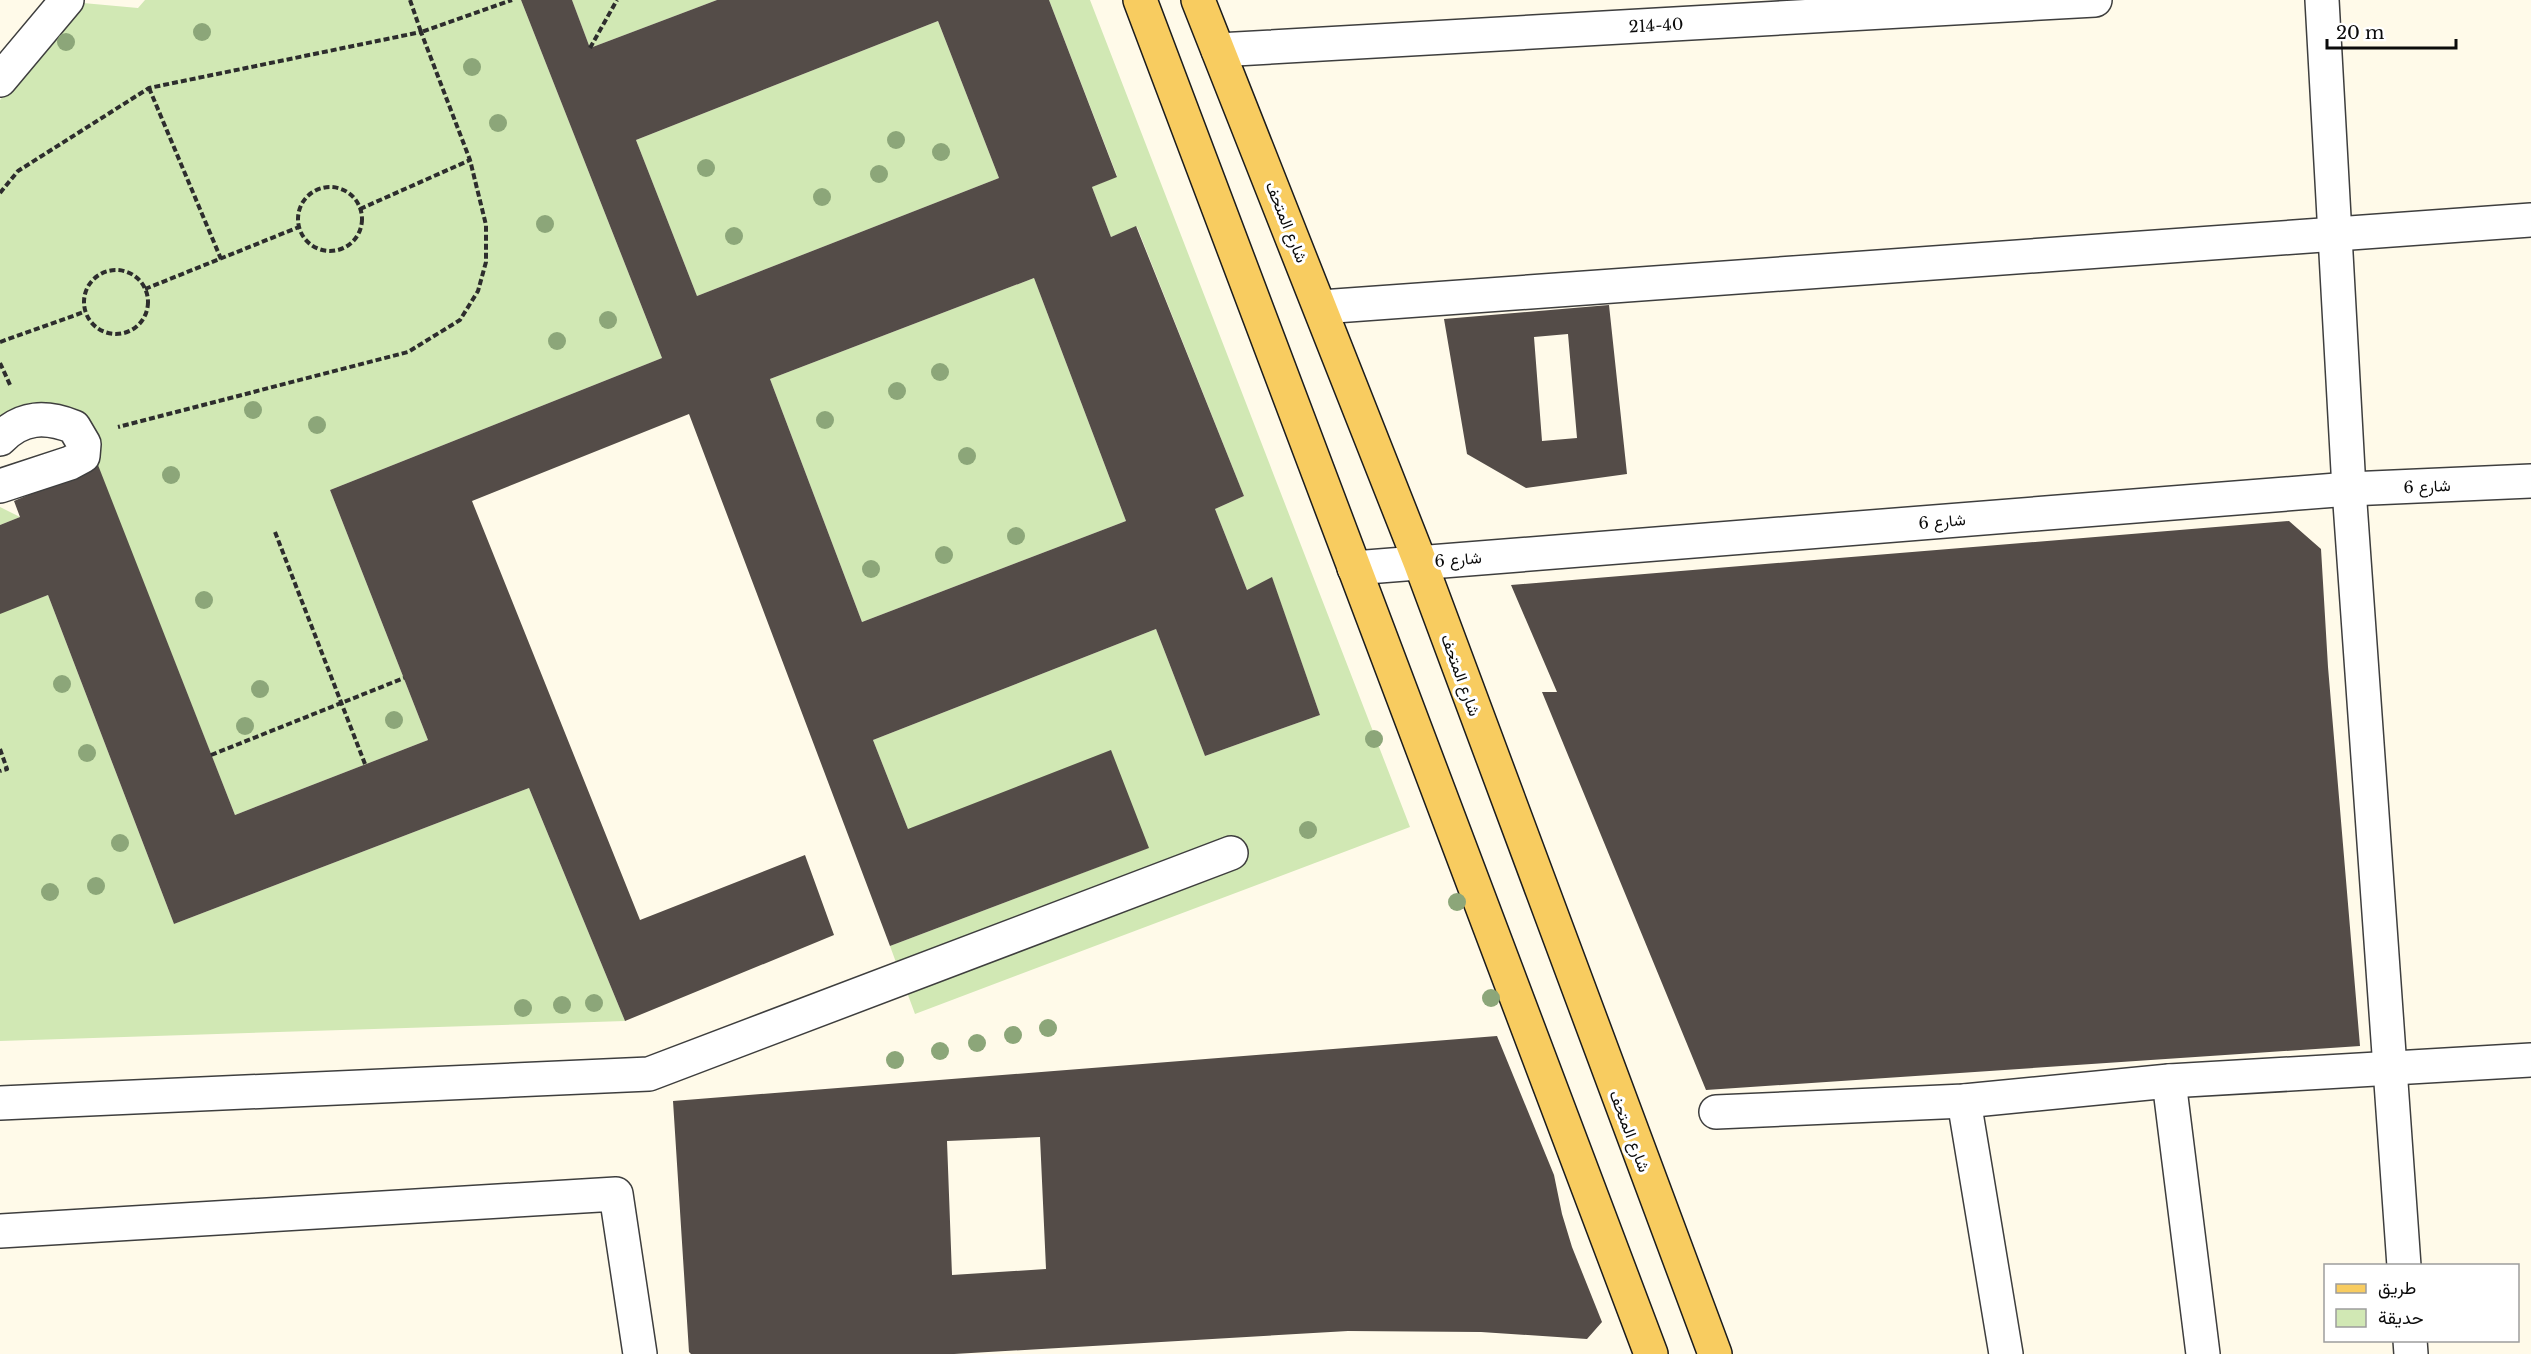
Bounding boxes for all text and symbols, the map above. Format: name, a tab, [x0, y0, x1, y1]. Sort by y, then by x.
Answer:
scale bar	[2327, 12, 2456, 50]
street label: 214-40	[1628, 14, 1684, 36]
text: 20 m	[2336, 22, 2384, 44]
street label: شارع المتحف	[1260, 178, 1312, 266]
street label: شارع 6	[2403, 475, 2451, 499]
street label: شارع 6	[1918, 509, 1966, 535]
street label: شارع 6	[1434, 547, 1482, 573]
street label: شارع المتحف	[1435, 631, 1485, 719]
street label: شارع المتحف	[1603, 1087, 1655, 1175]
legend	[2324, 1264, 2519, 1342]
text: طريق	[2378, 1277, 2416, 1299]
text: حديقة	[2378, 1307, 2424, 1329]

